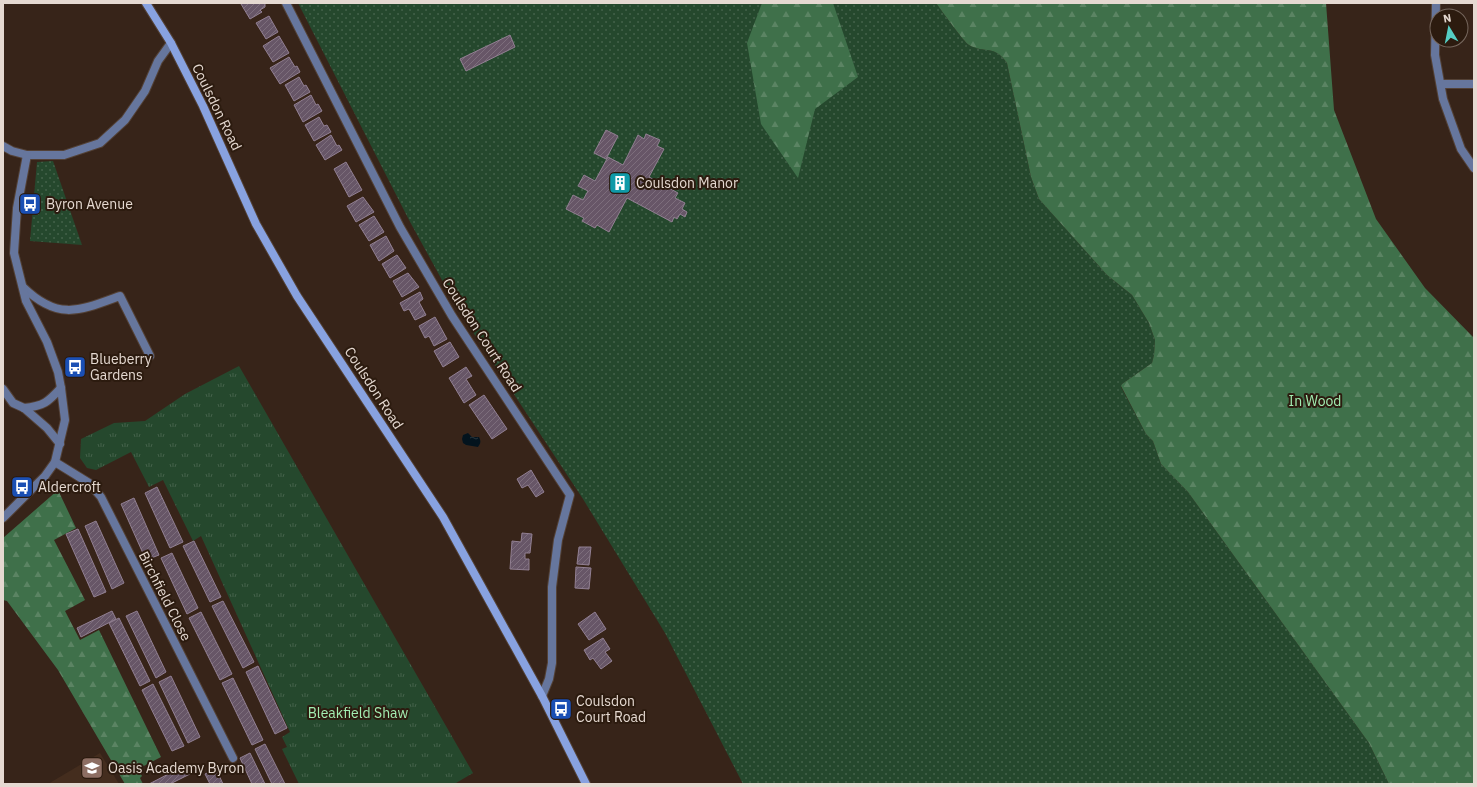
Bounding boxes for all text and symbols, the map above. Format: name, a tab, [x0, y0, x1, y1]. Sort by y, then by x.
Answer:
north arrow	[1429, 8, 1469, 48]
text: N	[1442, 11, 1452, 26]
street label: Coulsdon Road	[188, 61, 246, 153]
building icon: Coulsdon Manor	[607, 170, 633, 196]
place label: Coulsdon Manor	[636, 174, 738, 192]
bus stop icon: Byron Avenue	[17, 191, 43, 217]
place label: Byron Avenue	[46, 195, 133, 213]
street label: Coulsdon Court Road	[438, 275, 526, 395]
street label: Coulsdon Road	[341, 343, 407, 433]
place label: Blueberry Gardens	[90, 350, 152, 384]
bus stop icon: Blueberry Gardens	[62, 354, 88, 380]
park label: In Wood	[1289, 392, 1341, 410]
bus stop icon: Aldercroft	[9, 474, 35, 500]
place label: Aldercroft	[38, 478, 101, 496]
street label: Birchfield Close	[135, 548, 195, 644]
place label: Coulsdon Court Road	[576, 692, 646, 726]
bus stop icon: Coulsdon Court Road	[548, 696, 574, 722]
park label: Bleakfield Shaw	[308, 704, 409, 722]
school or university icon: Oasis Academy Byron	[79, 755, 105, 781]
place label: Oasis Academy Byron	[108, 759, 244, 777]

